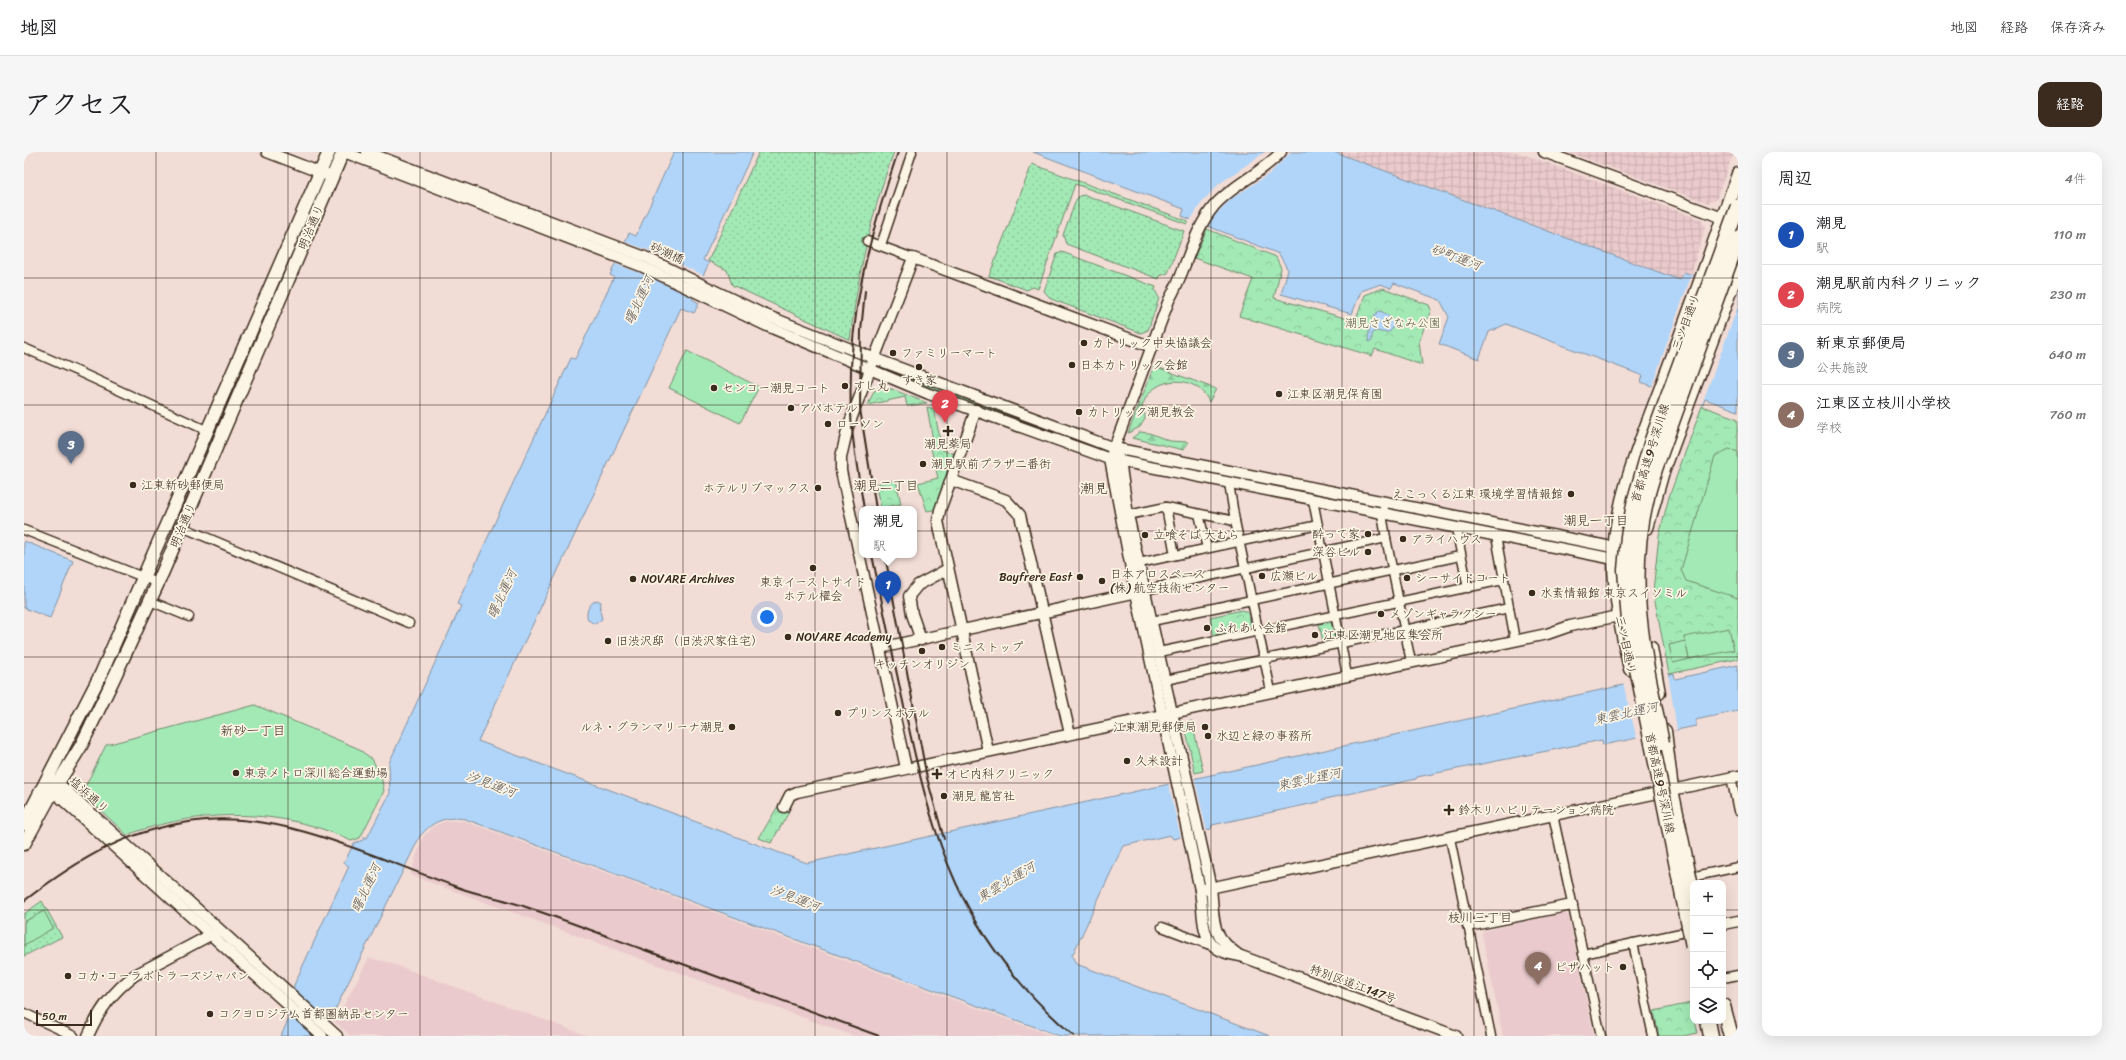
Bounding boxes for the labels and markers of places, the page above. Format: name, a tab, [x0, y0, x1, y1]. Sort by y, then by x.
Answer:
place label: カトリック中央協議会	[1092, 332, 1212, 354]
marker: カトリック中央協議会	[1079, 338, 1089, 348]
place label: ファミリーマート	[901, 342, 997, 364]
marker: ファミリーマート	[888, 348, 898, 358]
place label: 日本カトリック会館	[1080, 354, 1188, 376]
marker: 日本カトリック会館	[1067, 360, 1077, 370]
marker: すき家	[914, 362, 924, 372]
place label: すき家	[901, 369, 937, 391]
place label: すし丸	[853, 375, 889, 397]
place label: センコー潮見コート	[722, 377, 830, 399]
marker: すし丸	[840, 381, 850, 391]
marker: センコー潮見コート	[709, 383, 719, 393]
place label: 江東区潮見保育園	[1287, 383, 1383, 405]
marker: 江東区潮見保育園	[1274, 389, 1284, 399]
pin: 2	[932, 390, 958, 423]
place label: アパホテル	[799, 397, 858, 419]
place label: カトリック潮見教会	[1087, 401, 1195, 423]
marker: アパホテル	[786, 403, 796, 413]
marker: カトリック潮見教会	[1074, 407, 1084, 417]
place label: ローソン	[836, 413, 884, 435]
marker: ローソン	[823, 419, 833, 429]
marker: 潮見薬局	[943, 426, 953, 436]
pin: 3	[58, 431, 84, 464]
place label: 潮見薬局	[924, 433, 972, 455]
place label: 潮見駅前プラザ二番街	[931, 453, 1051, 475]
marker: 潮見駅前プラザ二番街	[918, 459, 928, 469]
place label: 江東新砂郵便局	[141, 474, 225, 496]
place label: ホテルリブマックス	[703, 477, 810, 499]
marker: 江東新砂郵便局	[128, 480, 138, 490]
marker: ホテルリブマックス	[813, 483, 823, 493]
place label: えこっくる江東 環境学習情報館	[1392, 483, 1563, 505]
marker: えこっくる江東 環境学習情報館	[1566, 489, 1576, 499]
place label: 酔って家	[1312, 523, 1360, 545]
place label: 立喰そば 大むら	[1153, 524, 1240, 546]
place label: アライハウス	[1411, 528, 1482, 550]
marker: 酔って家	[1363, 529, 1373, 539]
marker: 立喰そば 大むら	[1140, 530, 1150, 540]
marker: アライハウス	[1398, 534, 1408, 544]
place label: 深谷ビル	[1312, 541, 1360, 563]
marker: 深谷ビル	[1363, 547, 1373, 557]
marker: 東京イーストサイド ホテル櫂会	[808, 563, 818, 573]
place label: 日本アロスペース (株) 航空技術センター	[1110, 563, 1229, 599]
place label: 広瀬ビル	[1270, 565, 1318, 587]
place label: Bayfrere East	[999, 566, 1073, 588]
place label: シーサイドコート	[1415, 567, 1511, 589]
place label: NOVARE Archives	[641, 568, 735, 590]
place label: 東京イーストサイド ホテル櫂会	[760, 571, 866, 607]
pin: 1	[875, 571, 901, 604]
marker: 広瀬ビル	[1257, 571, 1267, 581]
marker: Bayfrere East	[1075, 572, 1085, 582]
marker: シーサイドコート	[1402, 573, 1412, 583]
marker: NOVARE Archives	[628, 574, 638, 584]
marker: 日本アロスペース (株) 航空技術センター	[1097, 576, 1107, 586]
place label: 水素情報館 東京スイソミル	[1540, 582, 1687, 604]
marker: 水素情報館 東京スイソミル	[1527, 588, 1537, 598]
place label: メゾンギャラクシー	[1389, 603, 1497, 625]
marker: メゾンギャラクシー	[1376, 609, 1386, 619]
place label: ふれあい会館	[1215, 617, 1287, 639]
marker: ふれあい会館	[1202, 623, 1212, 633]
place label: 江東区潮見地区集会所	[1323, 624, 1443, 646]
place label: NOVARE Academy	[796, 626, 893, 648]
place label: 旧渋沢邸 （旧渋沢家住宅）	[616, 630, 763, 652]
marker: 江東区潮見地区集会所	[1310, 630, 1320, 640]
marker: NOVARE Academy	[783, 632, 793, 642]
marker: 旧渋沢邸 （旧渋沢家住宅）	[603, 636, 613, 646]
place label: ミニストップ	[950, 636, 1023, 658]
marker: ミニストップ	[937, 642, 947, 652]
marker: キッチンオリジン	[917, 646, 927, 656]
place label: キッチンオリジン	[874, 653, 970, 675]
place label: プリンスホテル	[846, 702, 930, 724]
marker: プリンスホテル	[833, 708, 843, 718]
place label: ルネ・グランマリーナ潮見	[580, 716, 724, 738]
place label: 江東潮見郵便局	[1113, 716, 1197, 738]
marker: ルネ・グランマリーナ潮見	[727, 722, 737, 732]
marker: 江東潮見郵便局	[1200, 722, 1210, 732]
place label: 水辺と緑の事務所	[1216, 725, 1312, 747]
marker: 水辺と緑の事務所	[1203, 731, 1213, 741]
place label: 久米設計	[1135, 750, 1183, 772]
marker: 久米設計	[1122, 756, 1132, 766]
place label: 東京メトロ深川総合運動場	[244, 762, 388, 784]
place label: オビ内科クリニック	[946, 763, 1054, 785]
marker: 東京メトロ深川総合運動場	[231, 768, 241, 778]
marker: オビ内科クリニック	[931, 768, 943, 780]
place label: 潮見 龍宮社	[952, 785, 1015, 807]
marker: 潮見 龍宮社	[939, 791, 949, 801]
place label: 鈴木リハビリテーション病院	[1458, 799, 1614, 821]
marker: 鈴木リハビリテーション病院	[1443, 804, 1455, 816]
pin: 4	[1525, 952, 1551, 985]
place label: ピザハット	[1555, 956, 1615, 978]
marker: ピザハット	[1618, 962, 1628, 972]
place label: コカ･コーラボトラーズジャパン	[76, 965, 249, 987]
marker: コカ･コーラボトラーズジャパン	[63, 971, 73, 981]
place label: コクヨロジテム首都圏納品センター	[218, 1003, 409, 1025]
marker: コクヨロジテム首都圏納品センター	[205, 1009, 215, 1019]

